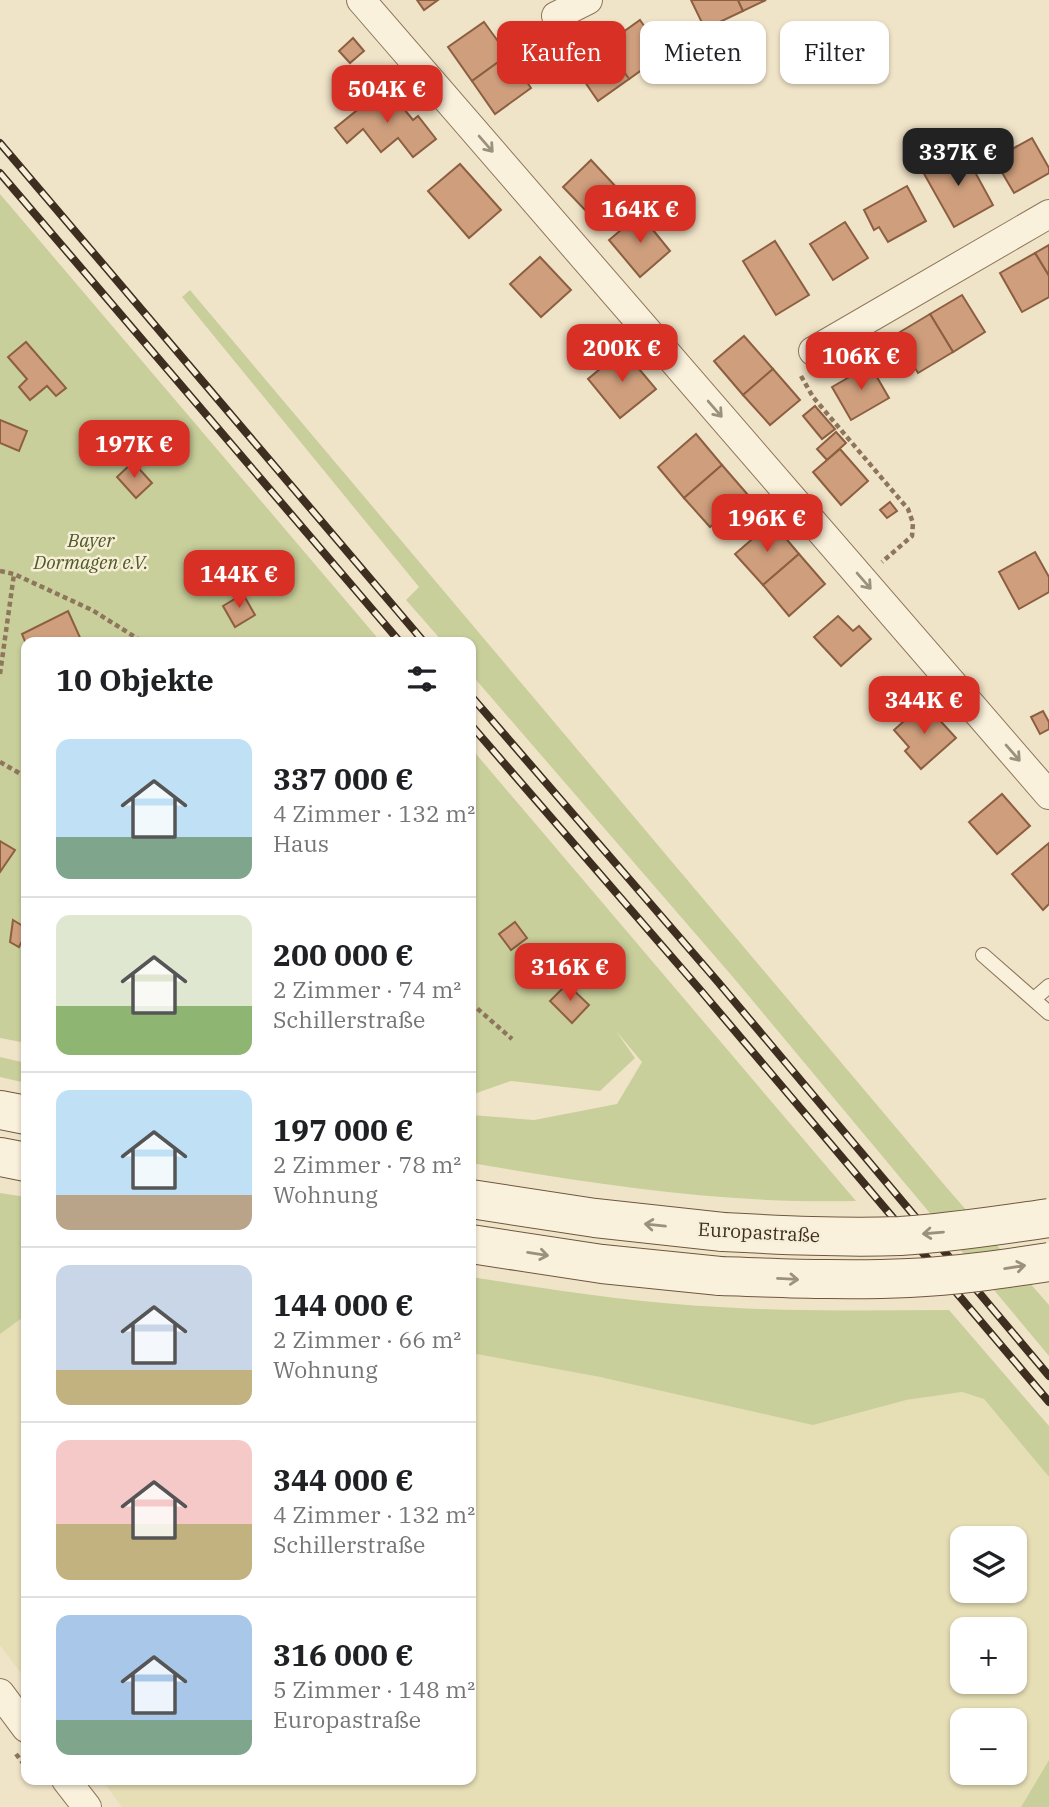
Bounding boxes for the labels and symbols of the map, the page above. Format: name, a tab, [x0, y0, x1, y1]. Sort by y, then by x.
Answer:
pin: 504K €	[330, 66, 444, 125]
pin: 337K €	[901, 128, 1015, 188]
one-way arrow	[478, 135, 494, 153]
pin: 164K €	[583, 186, 697, 245]
pin: 200K €	[565, 324, 679, 384]
pin: 106K €	[804, 332, 918, 392]
one-way arrow	[707, 399, 723, 417]
pin: 197K €	[77, 420, 191, 480]
pin: 196K €	[710, 494, 824, 554]
park label: Bayer Dormagen e.V.	[33, 528, 148, 574]
pin: 144K €	[182, 550, 296, 610]
one-way arrow	[856, 571, 872, 589]
pin: 344K €	[867, 676, 981, 736]
one-way arrow	[1005, 744, 1021, 762]
pin: 316K €	[513, 944, 627, 1003]
street label: Europastraße	[697, 1217, 821, 1247]
one-way arrow	[645, 1218, 667, 1231]
one-way arrow	[922, 1227, 945, 1240]
one-way arrow	[526, 1248, 549, 1261]
one-way arrow	[1003, 1260, 1026, 1273]
one-way arrow	[776, 1272, 799, 1285]

